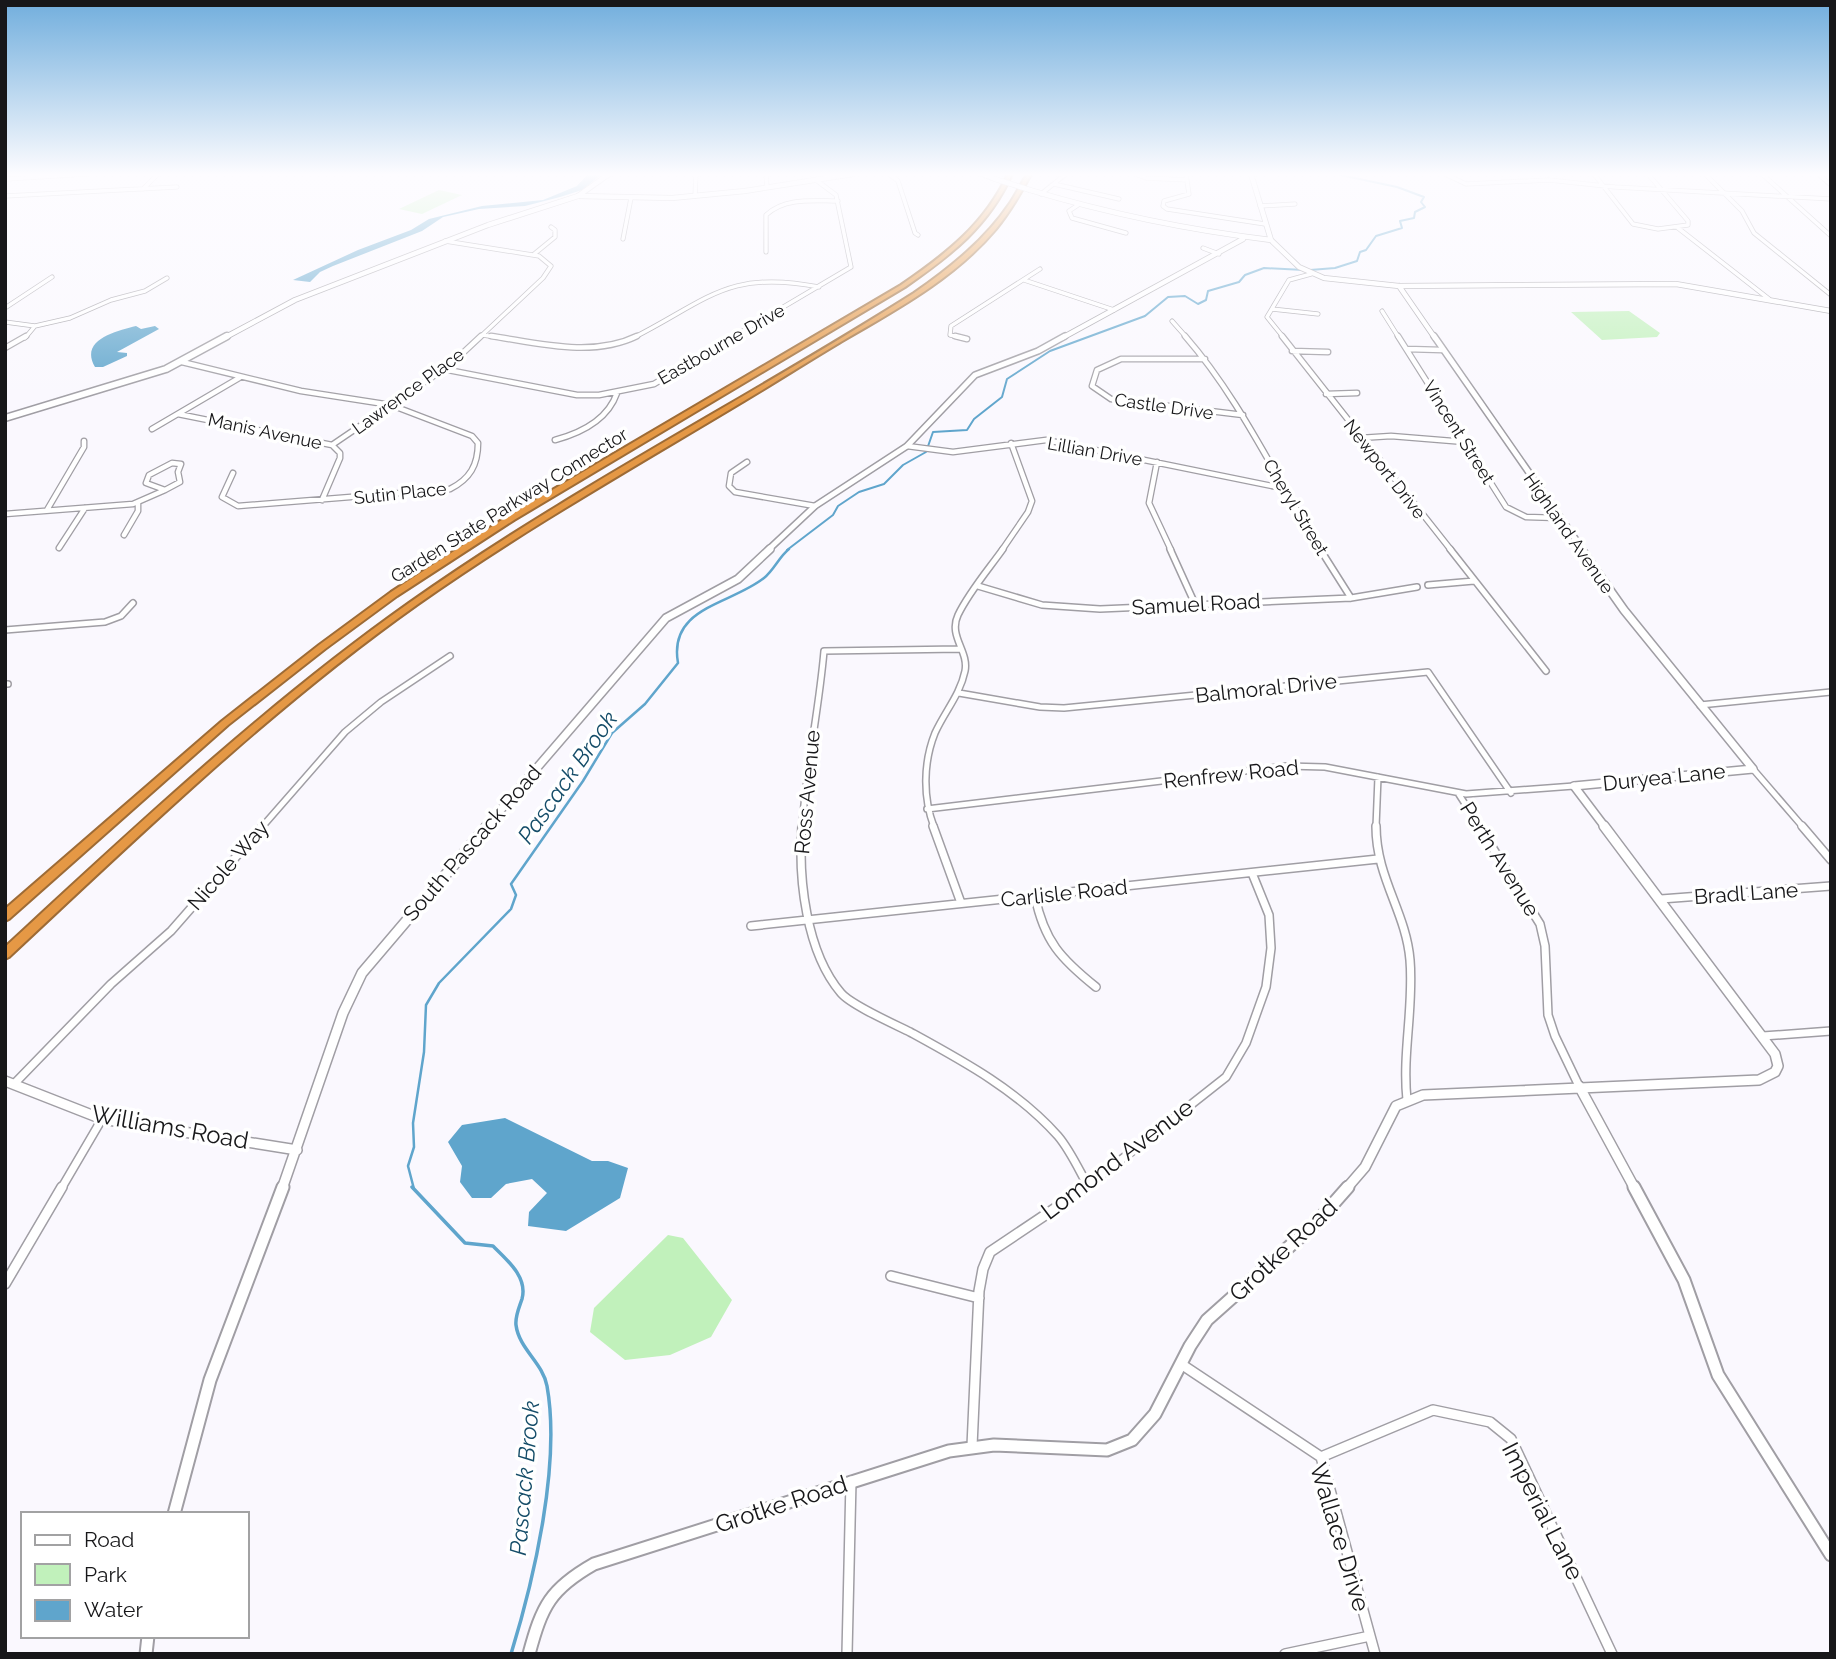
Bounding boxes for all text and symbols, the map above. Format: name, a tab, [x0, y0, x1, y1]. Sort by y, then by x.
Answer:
street label: Eastbourne Drive	[654, 299, 788, 389]
street label: Lawrence Place	[348, 343, 468, 439]
street label: Vincent Street	[1419, 376, 1499, 488]
street label: Castle Drive	[1113, 389, 1215, 423]
street label: Manis Avenue	[206, 409, 324, 453]
street label: Newport Drive	[1340, 415, 1431, 523]
street label: Garden State Parkway Connector	[387, 423, 632, 587]
street label: Lillian Drive	[1046, 432, 1145, 470]
street label: Cheryl Street	[1259, 455, 1333, 559]
street label: Highland Avenue	[1520, 469, 1619, 598]
street label: Sutin Place	[353, 478, 448, 508]
street label: Samuel Road	[1131, 588, 1261, 620]
street label: Balmoral Drive	[1194, 668, 1338, 708]
water label: Pascack Brook	[511, 706, 623, 848]
street label: Ross Avenue	[789, 729, 825, 855]
street label: Renfrew Road	[1162, 754, 1300, 794]
street label: Duryea Lane	[1601, 758, 1727, 796]
street label: South Pascack Road	[398, 760, 546, 926]
street label: Perth Avenue	[1455, 797, 1545, 921]
street label: Nicole Way	[182, 815, 274, 915]
street label: Carlisle Road	[999, 874, 1129, 912]
street label: Bradl Lane	[1693, 877, 1799, 909]
street label: Lomond Avenue	[1035, 1092, 1199, 1226]
street label: Williams Road	[89, 1099, 251, 1155]
street label: Grotke Road	[1223, 1193, 1343, 1307]
water label: Pascack Brook	[504, 1400, 544, 1556]
street label: Imperial Lane	[1496, 1437, 1590, 1585]
street label: Wallace Drive	[1304, 1459, 1376, 1615]
street label: Grotke Road	[711, 1469, 851, 1539]
legend	[21, 1512, 248, 1638]
text: Road	[84, 1527, 134, 1552]
text: Park	[84, 1562, 127, 1587]
text: Water	[84, 1597, 143, 1622]

